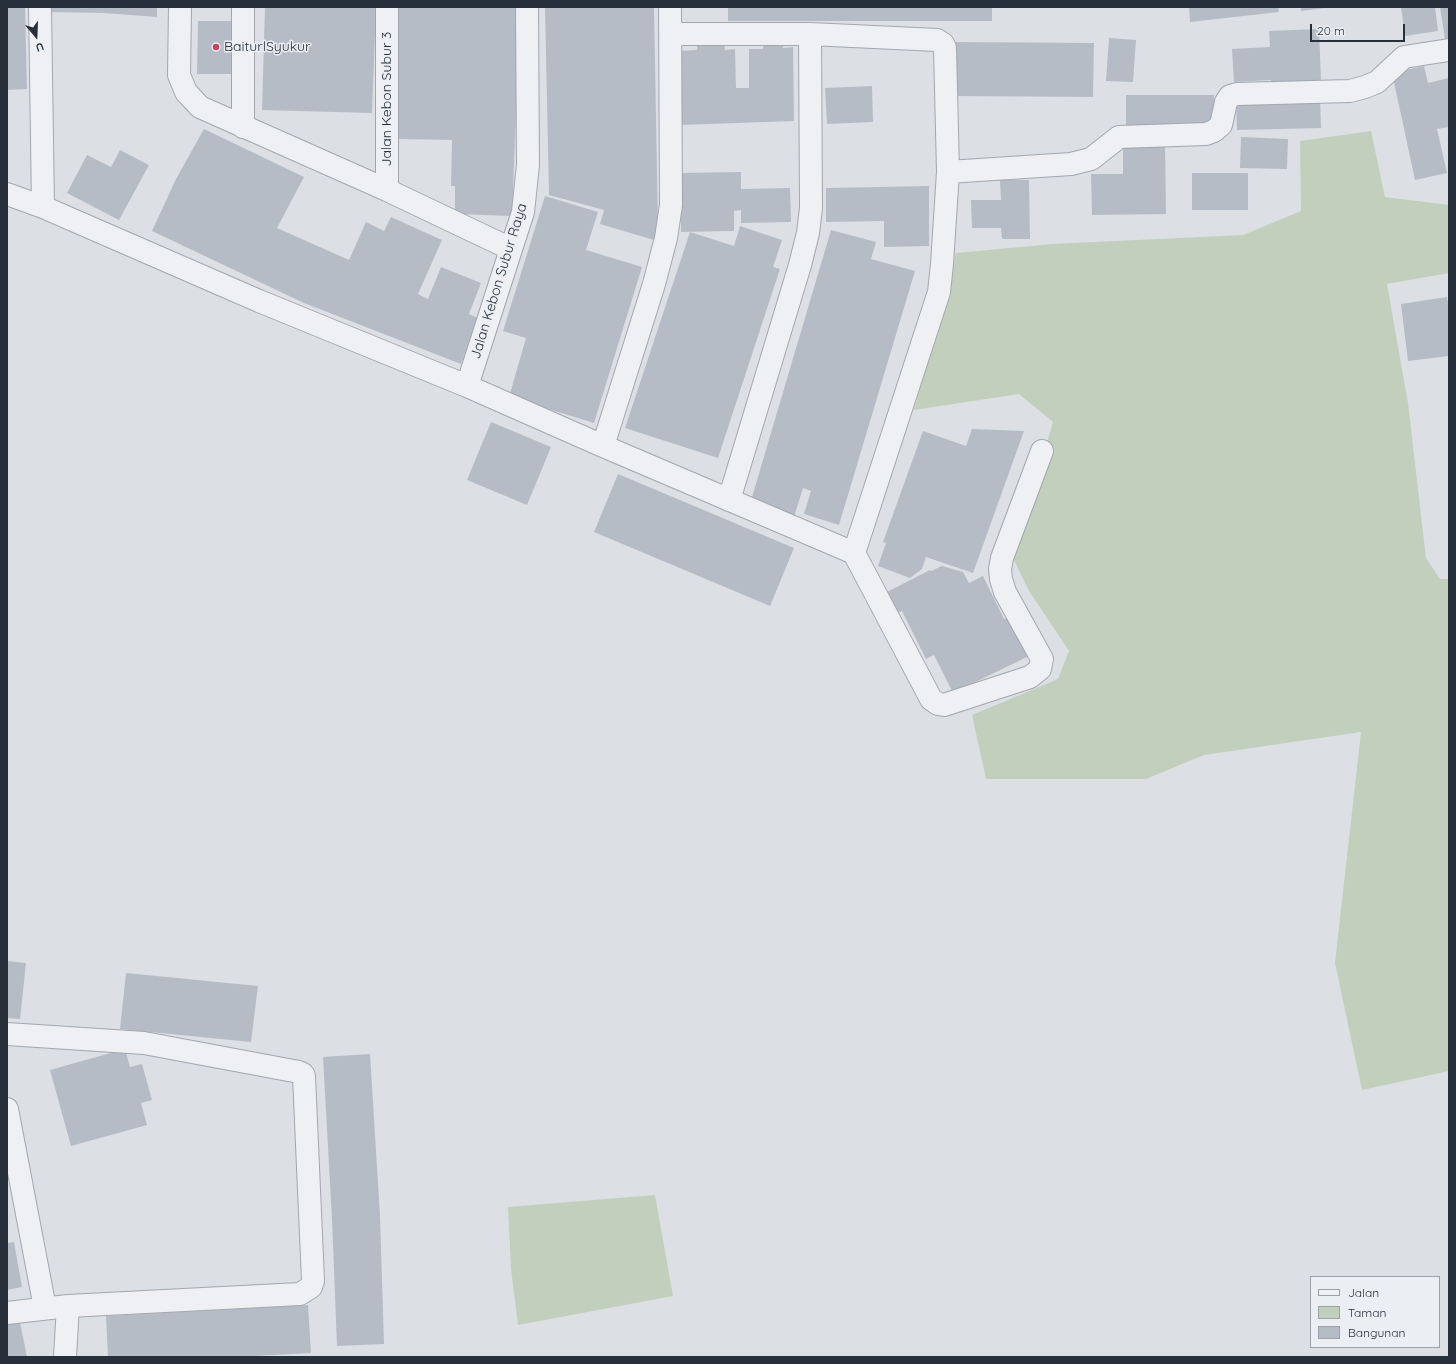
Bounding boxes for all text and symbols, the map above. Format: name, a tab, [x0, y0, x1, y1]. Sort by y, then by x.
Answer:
north arrow	[16, 16, 56, 56]
scale bar	[1312, 16, 1407, 42]
text: 20 m	[1317, 23, 1345, 38]
street label: Jalan Kebon Subur 3	[379, 32, 395, 166]
text: U	[34, 39, 46, 55]
place label: BaiturlSyukur	[224, 39, 310, 55]
marker: BaiturlSyukur	[211, 42, 221, 52]
street label: Jalan Kebon Subur Raya	[467, 201, 531, 361]
legend	[1310, 1276, 1440, 1348]
text: Jalan	[1348, 1285, 1379, 1300]
text: Taman	[1348, 1305, 1386, 1320]
text: Bangunan	[1348, 1325, 1405, 1340]

